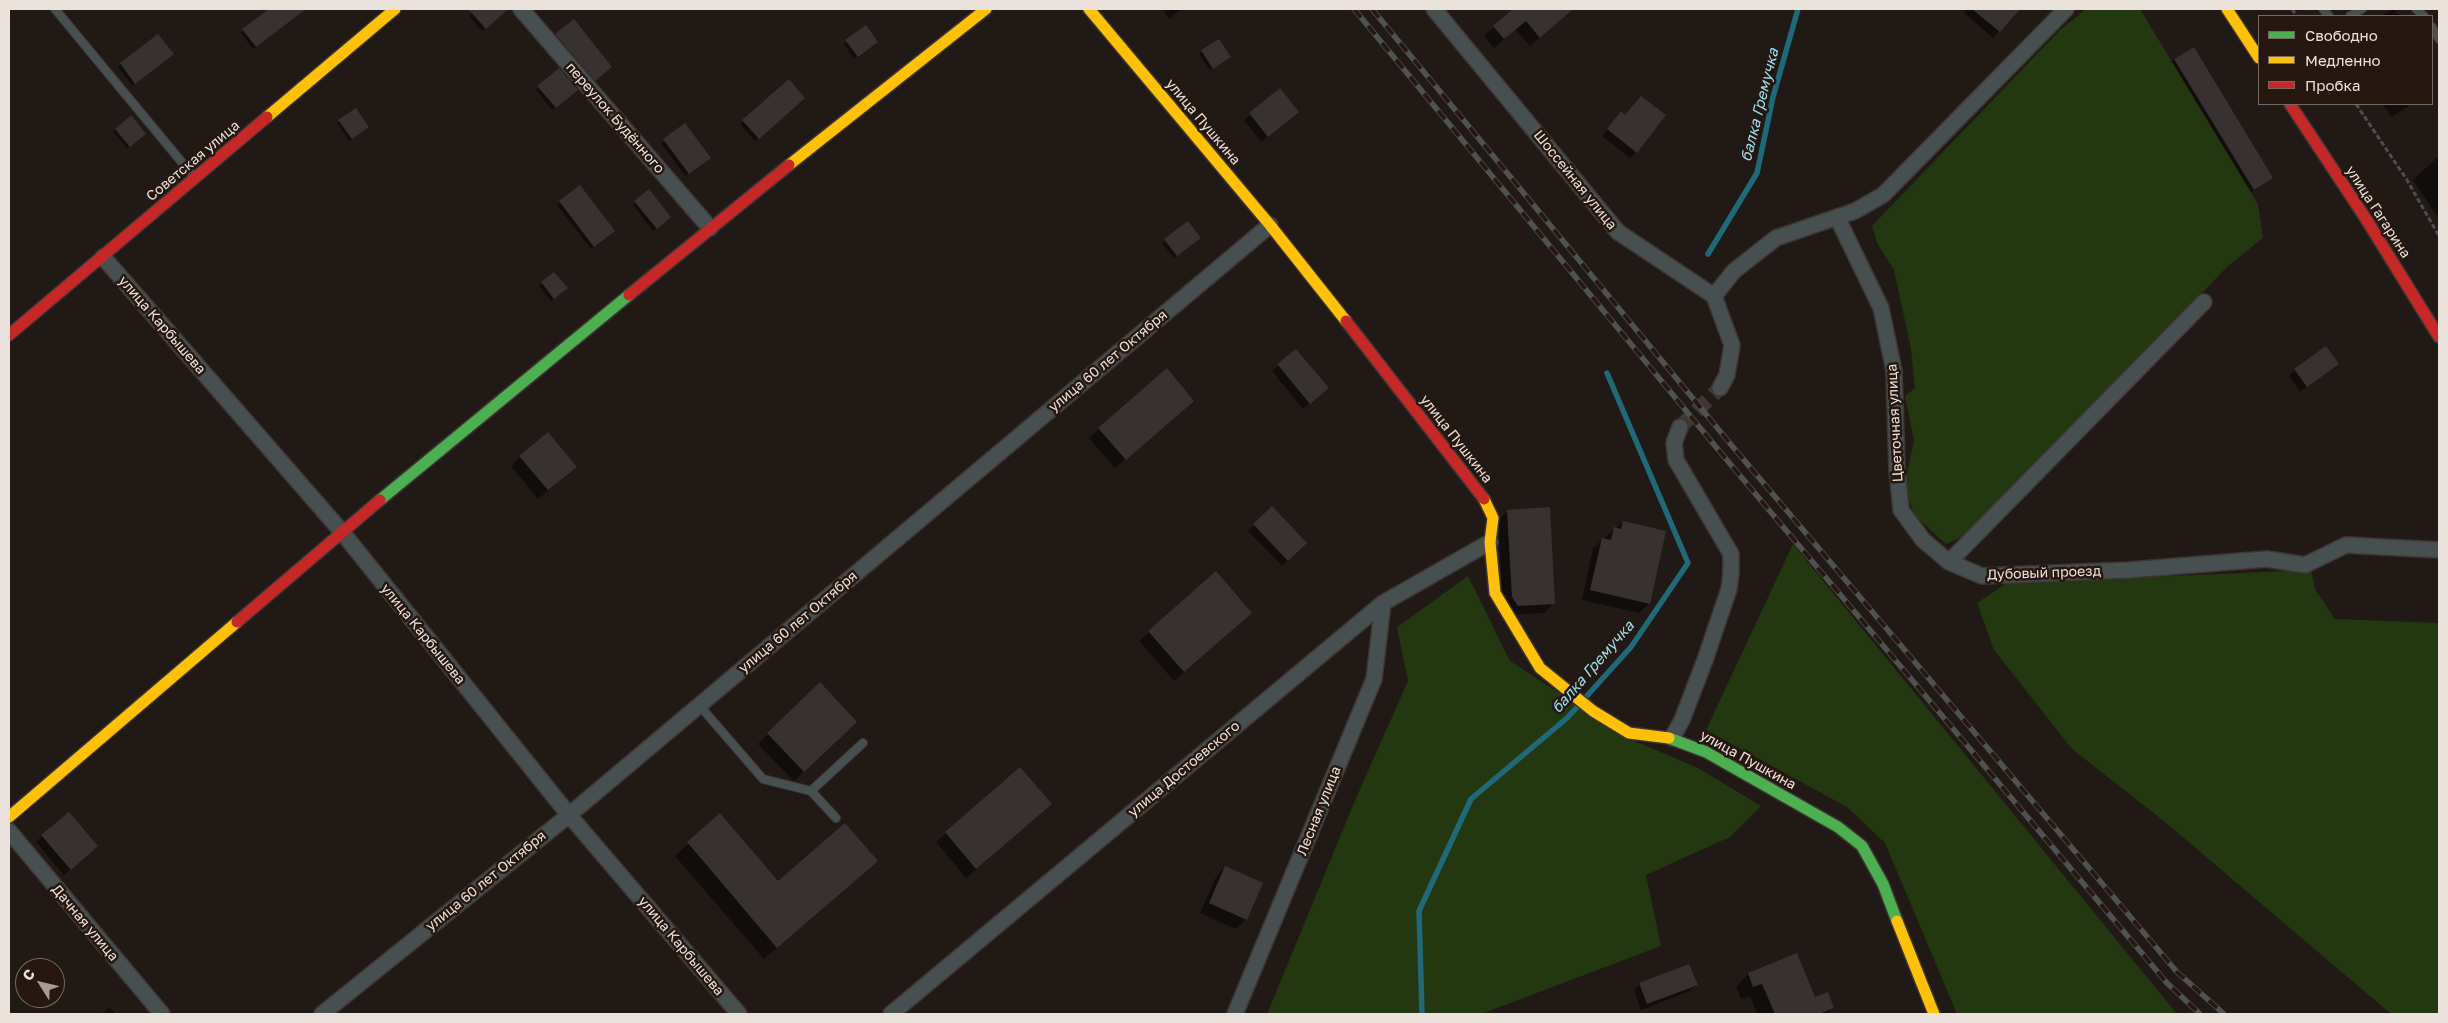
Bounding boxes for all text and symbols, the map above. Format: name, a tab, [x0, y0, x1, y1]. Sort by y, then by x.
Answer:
legend	[2258, 15, 2433, 105]
text: Свободно	[2305, 26, 2378, 44]
water label: балка Гремучка	[1737, 46, 1783, 164]
text: Медленно	[2305, 51, 2381, 69]
street label: переулок Будённого	[562, 59, 668, 177]
street label: улица Пушкина	[1162, 76, 1244, 168]
text: Пробка	[2305, 76, 2360, 94]
street label: Советская улица	[143, 117, 243, 205]
street label: Шоссейная улица	[1530, 127, 1620, 233]
street label: улица Гагарина	[2342, 163, 2414, 261]
street label: улица Карбышева	[115, 272, 209, 378]
street label: улица 60 лет Октября	[1045, 306, 1171, 416]
street label: Цветочная улица	[1884, 363, 1906, 483]
street label: улица Пушкина	[1416, 392, 1496, 486]
street label: Дубовый проезд	[1987, 563, 2101, 583]
street label: улица 60 лет Октября	[735, 567, 861, 677]
street label: улица Карбышева	[377, 580, 469, 688]
water label: балка Гремучка	[1548, 617, 1638, 717]
street label: улица Достоевского	[1125, 717, 1243, 821]
street label: улица Пушкина	[1697, 727, 1799, 793]
street label: Лесная улица	[1293, 764, 1345, 858]
street label: улица 60 лет Октября	[423, 827, 549, 935]
street label: Дачная улица	[48, 881, 122, 965]
street label: улица Карбышева	[635, 893, 727, 999]
north arrow	[15, 958, 65, 1008]
text: С	[18, 965, 38, 984]

